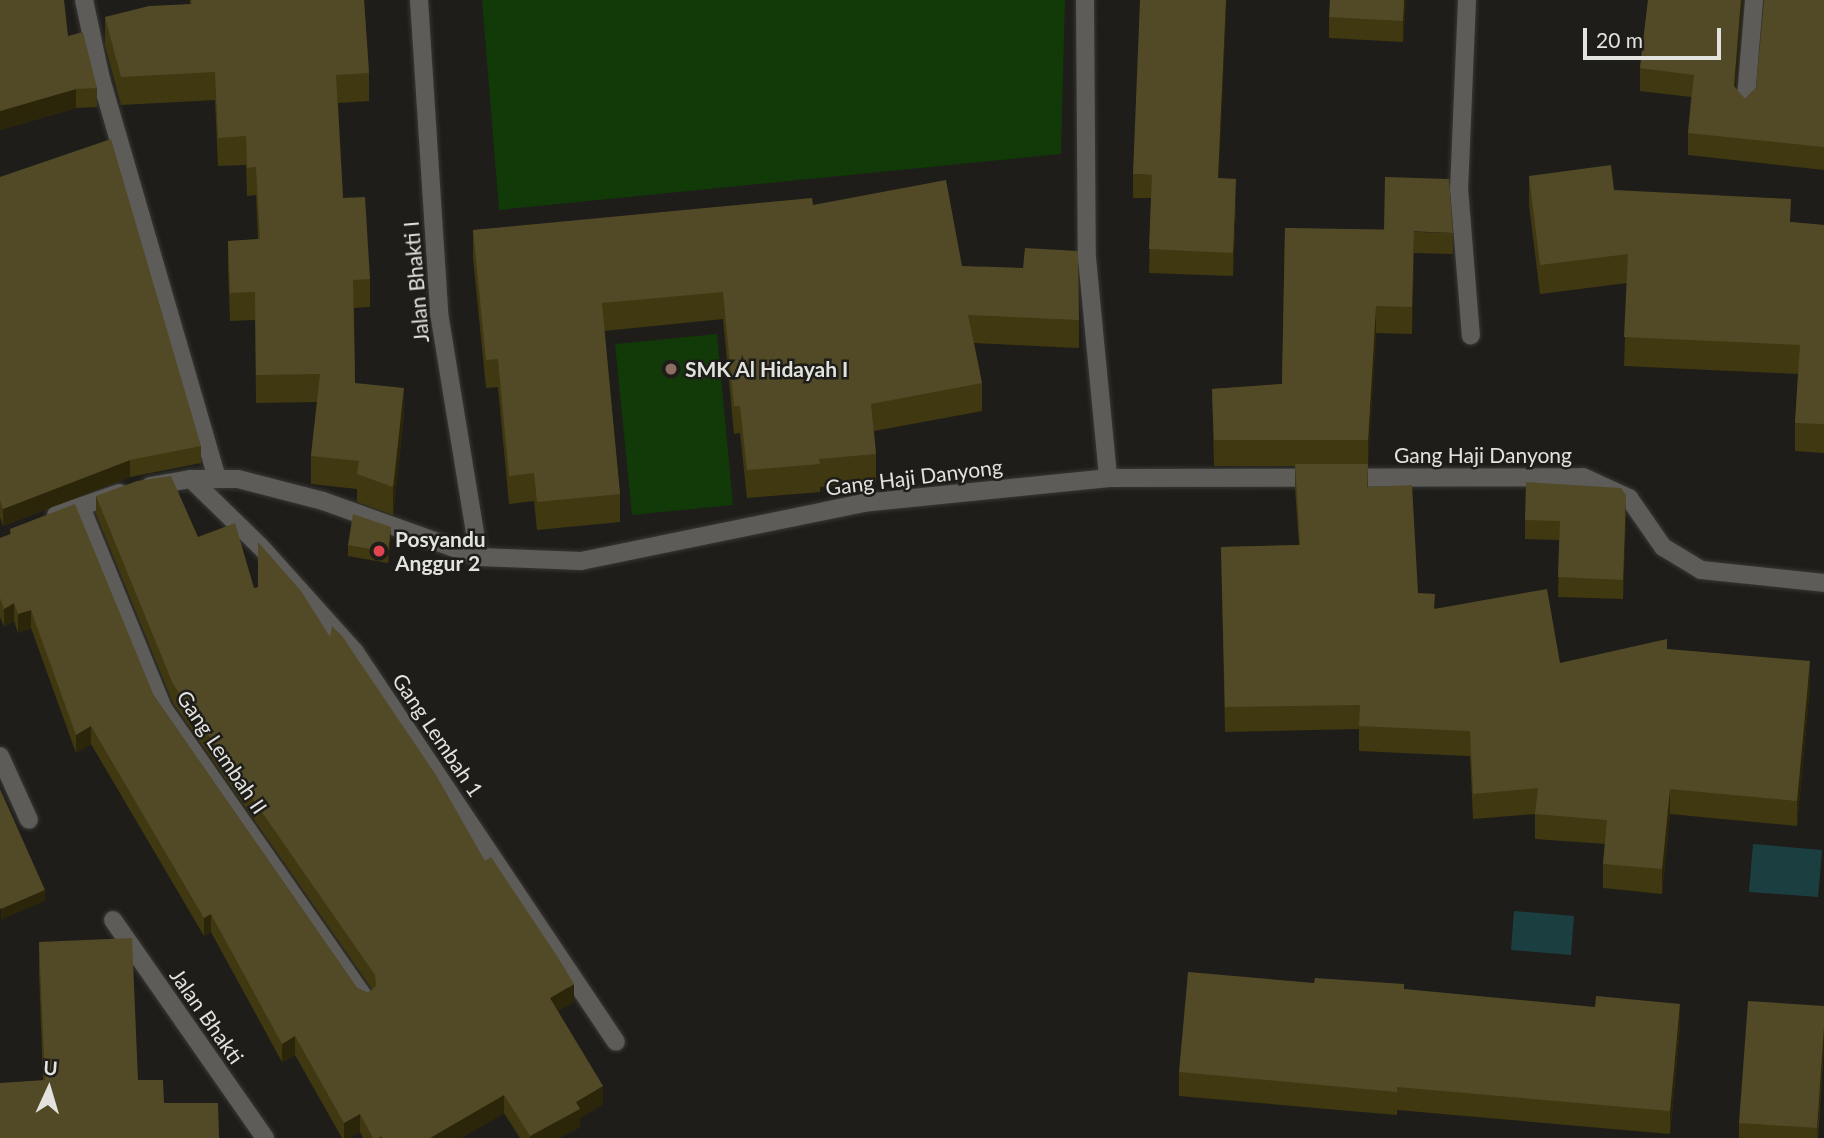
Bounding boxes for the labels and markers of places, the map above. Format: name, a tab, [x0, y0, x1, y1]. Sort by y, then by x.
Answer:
place label: SMK Al Hidayah I	[685, 356, 849, 382]
marker: SMK Al Hidayah I	[663, 361, 679, 377]
place label: Posyandu Anggur 2	[395, 526, 486, 576]
marker: Posyandu Anggur 2	[369, 541, 389, 561]

